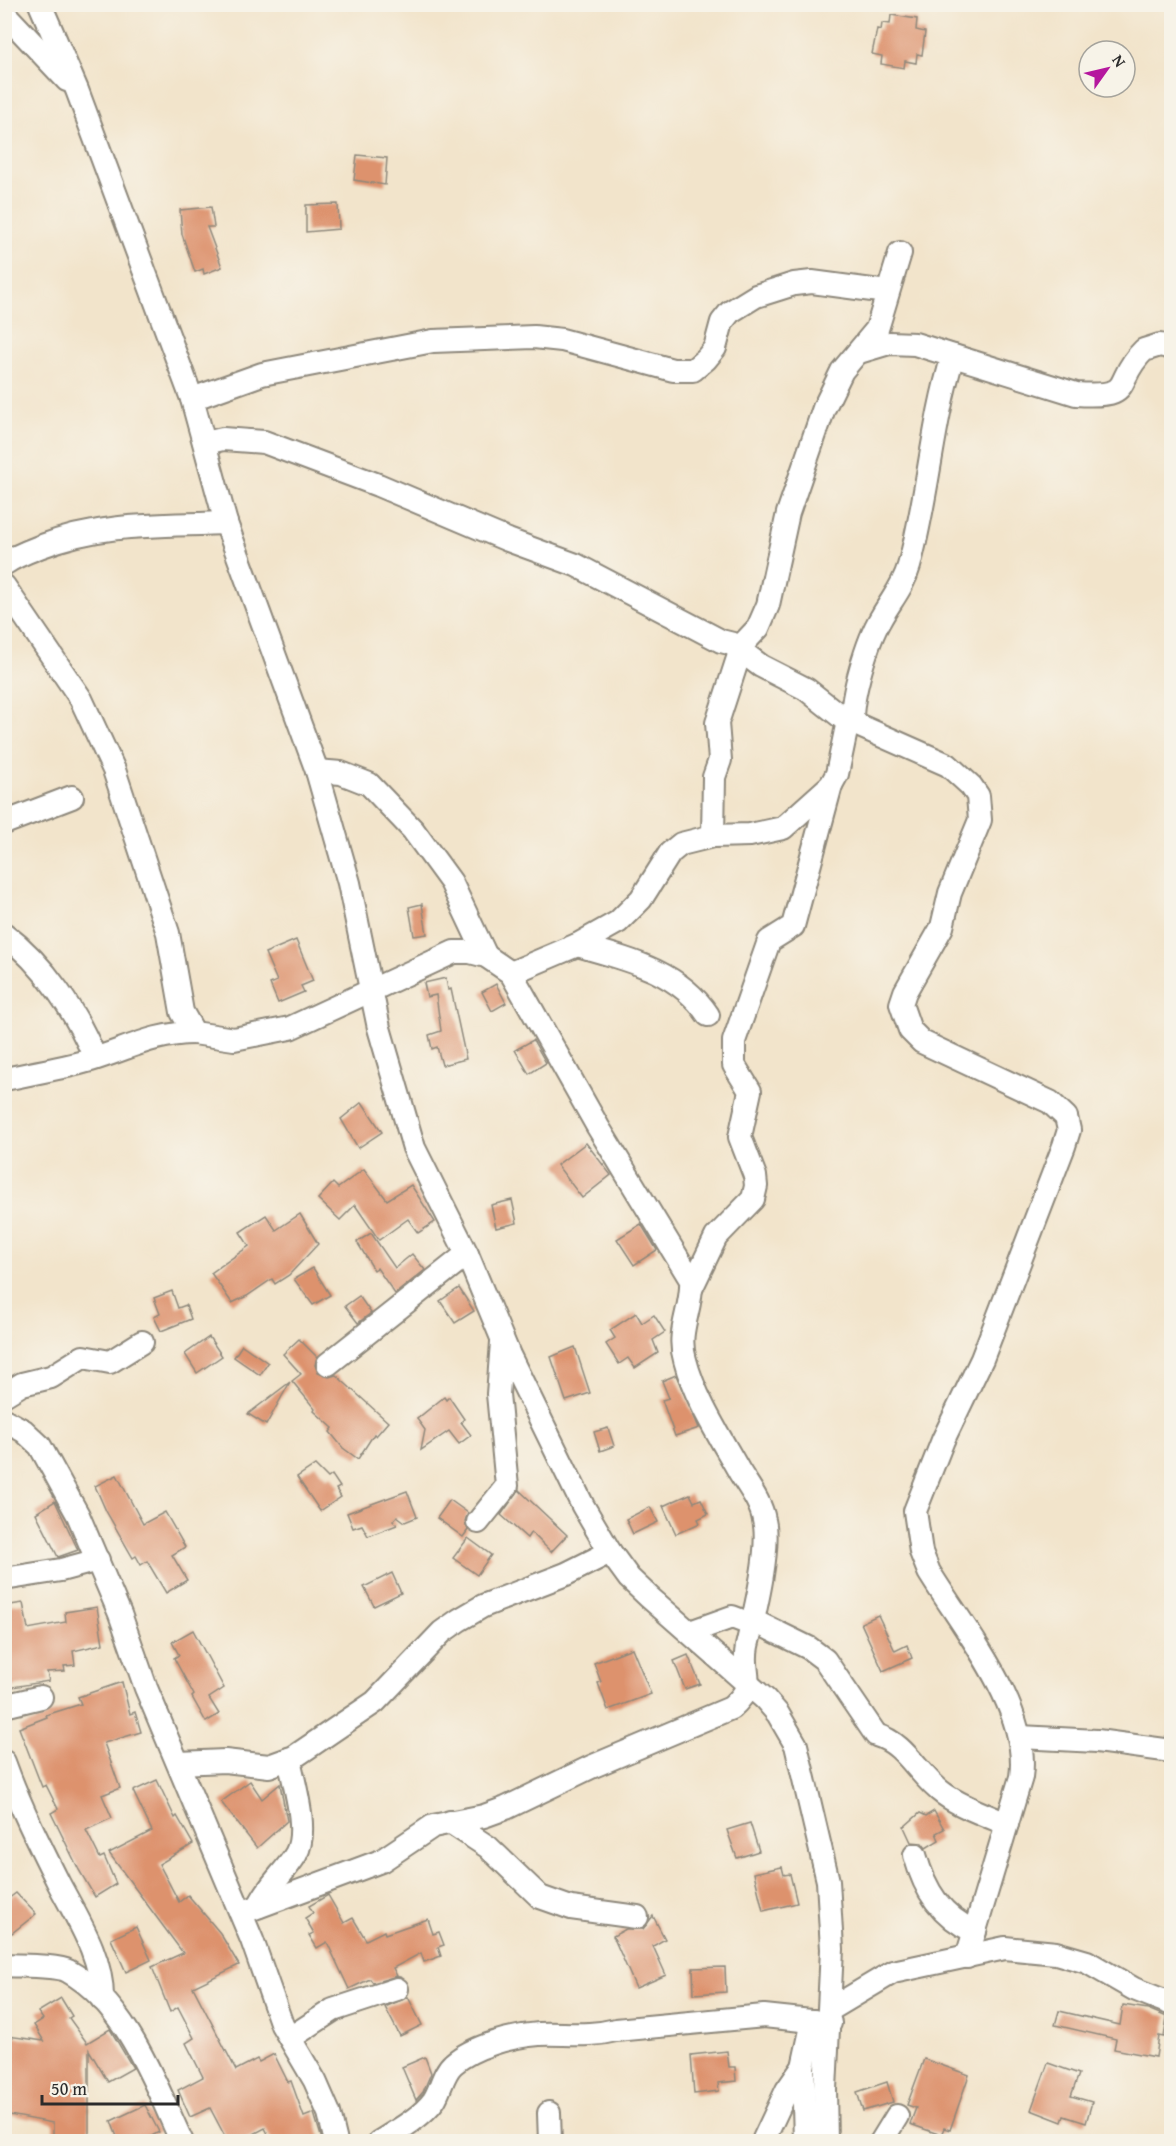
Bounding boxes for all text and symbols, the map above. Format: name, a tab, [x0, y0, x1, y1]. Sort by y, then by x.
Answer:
north arrow	[1077, 39, 1137, 99]
text: N	[1106, 49, 1133, 72]
scale bar	[42, 2068, 178, 2106]
text: 50 m	[51, 2075, 87, 2102]

